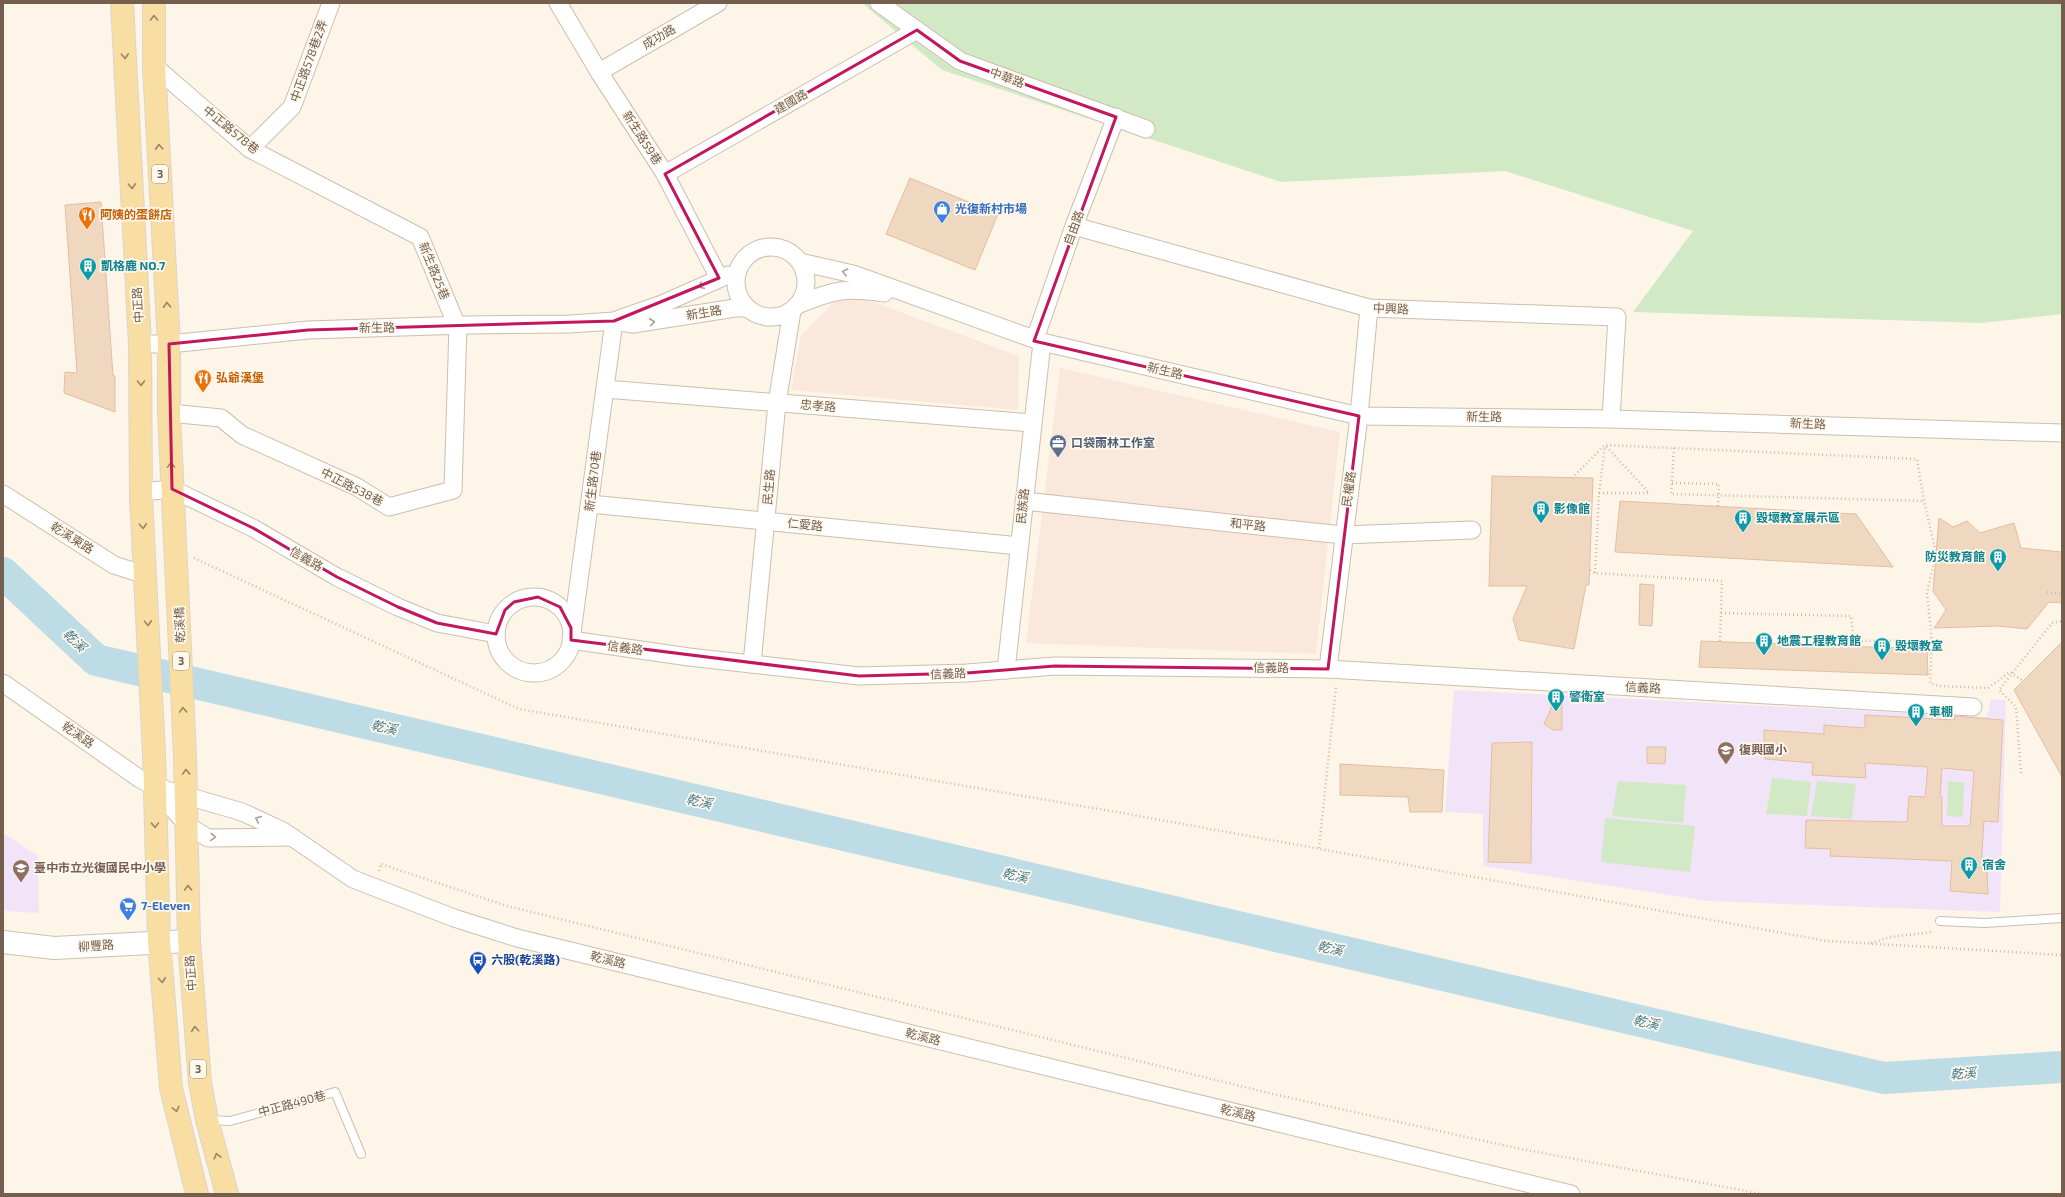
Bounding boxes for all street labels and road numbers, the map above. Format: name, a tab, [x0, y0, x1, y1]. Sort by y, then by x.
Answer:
street label: 中正路578巷2弄	[287, 18, 329, 104]
street label: 成功路	[639, 21, 678, 51]
street label: 中華路	[988, 64, 1027, 90]
street label: 建國路	[771, 86, 810, 116]
street label: 中正路578巷	[201, 102, 262, 156]
street label: 新生路59巷	[620, 108, 665, 167]
road number: 3	[152, 165, 168, 183]
street label: 自由路	[1060, 208, 1086, 247]
street label: 新生路25巷	[417, 240, 453, 302]
street label: 中正路	[129, 287, 145, 323]
street label: 中興路	[1373, 300, 1409, 316]
street label: 新生路	[685, 302, 723, 322]
street label: 新生路	[359, 320, 395, 334]
street label: 新生路	[1146, 359, 1184, 381]
street label: 忠孝路	[800, 396, 837, 414]
street label: 新生路	[1466, 409, 1502, 423]
street label: 新生路	[1790, 415, 1826, 431]
street label: 新生路70巷	[581, 450, 603, 512]
street label: 中正路538巷	[319, 464, 386, 508]
street label: 民生路	[759, 468, 777, 505]
street label: 民權路	[1339, 470, 1357, 508]
street label: 民族路	[1013, 487, 1031, 525]
street label: 仁愛路	[786, 515, 824, 533]
street label: 和平路	[1229, 515, 1267, 533]
street label: 乾溪東路	[48, 518, 97, 556]
street label: 信義路	[287, 543, 326, 573]
street label: 乾溪橋	[171, 607, 187, 643]
street label: 信義路	[606, 638, 644, 656]
road number: 3	[173, 652, 189, 670]
street label: 信義路	[1253, 660, 1289, 674]
street label: 信義路	[930, 665, 966, 681]
street label: 信義路	[1625, 679, 1661, 695]
street label: 乾溪路	[60, 718, 97, 750]
street label: 柳豐路	[77, 937, 114, 953]
street label: 乾溪路	[589, 948, 627, 970]
street label: 中正路	[182, 955, 198, 992]
street label: 乾溪路	[904, 1025, 942, 1047]
road number: 3	[190, 1060, 206, 1078]
street label: 中正路490巷	[256, 1087, 327, 1119]
street label: 乾溪路	[1219, 1101, 1257, 1123]

